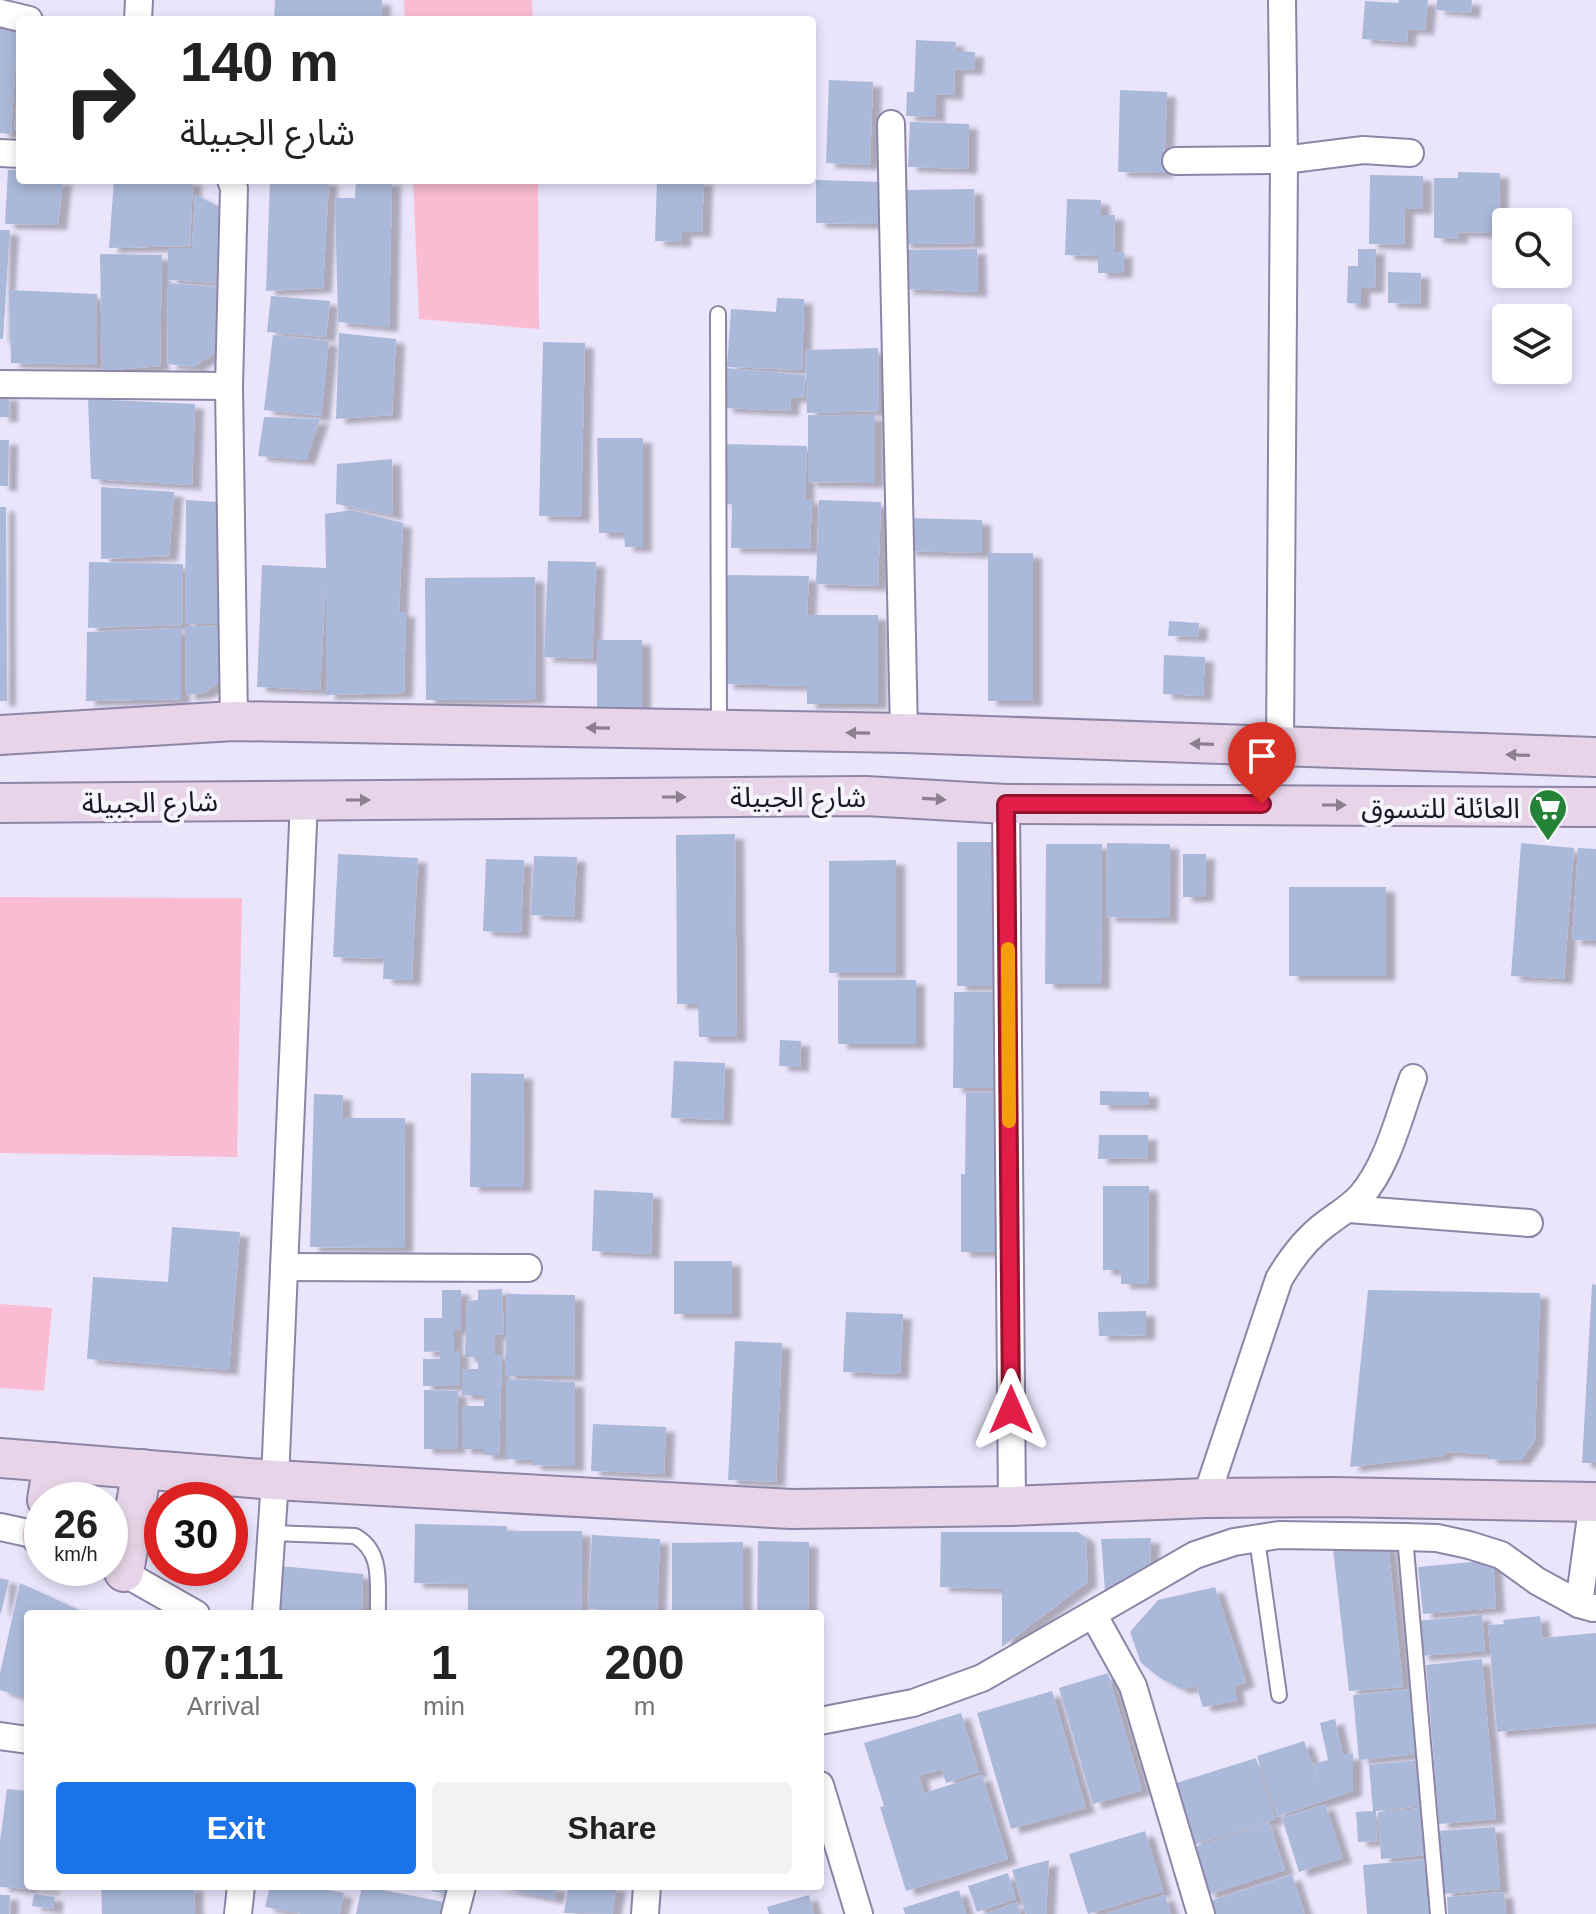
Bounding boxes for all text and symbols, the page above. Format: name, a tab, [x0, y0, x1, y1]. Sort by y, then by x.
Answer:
text: 140 m	[180, 30, 339, 93]
icon: right	[48, 48, 152, 152]
text: شارع الجبيلة	[180, 112, 355, 153]
map controls	[1492, 208, 1572, 384]
button: search	[1492, 208, 1572, 288]
button: layers	[1492, 304, 1572, 384]
one-way arrow	[585, 721, 610, 734]
pin	[1228, 722, 1296, 804]
one-way arrow	[845, 726, 870, 739]
icon: arrive	[1240, 734, 1284, 778]
one-way arrow	[1189, 738, 1214, 751]
one-way arrow	[1505, 749, 1530, 762]
street label: شارع الجبيلة	[730, 782, 866, 818]
street label: شارع الجبيلة	[82, 786, 218, 824]
supermarket icon: العائلة للتسوق	[1527, 787, 1569, 842]
one-way arrow	[662, 791, 687, 803]
one-way arrow	[922, 793, 947, 806]
place label: العائلة للتسوق	[1361, 793, 1520, 825]
one-way arrow	[346, 794, 371, 806]
one-way arrow	[1322, 799, 1347, 811]
position arrow	[969, 1368, 1053, 1452]
speed limit sign: 30	[144, 1482, 248, 1586]
text: 26	[54, 1502, 98, 1546]
text: km/h	[54, 1543, 98, 1565]
text: 07:11	[163, 1636, 284, 1689]
text: 1	[431, 1636, 457, 1689]
text: 200	[604, 1636, 685, 1689]
text: Arrival	[187, 1691, 260, 1721]
text: min	[423, 1691, 465, 1721]
text: m	[634, 1691, 655, 1721]
button: Exit	[56, 1782, 416, 1874]
button: Share	[432, 1782, 792, 1874]

